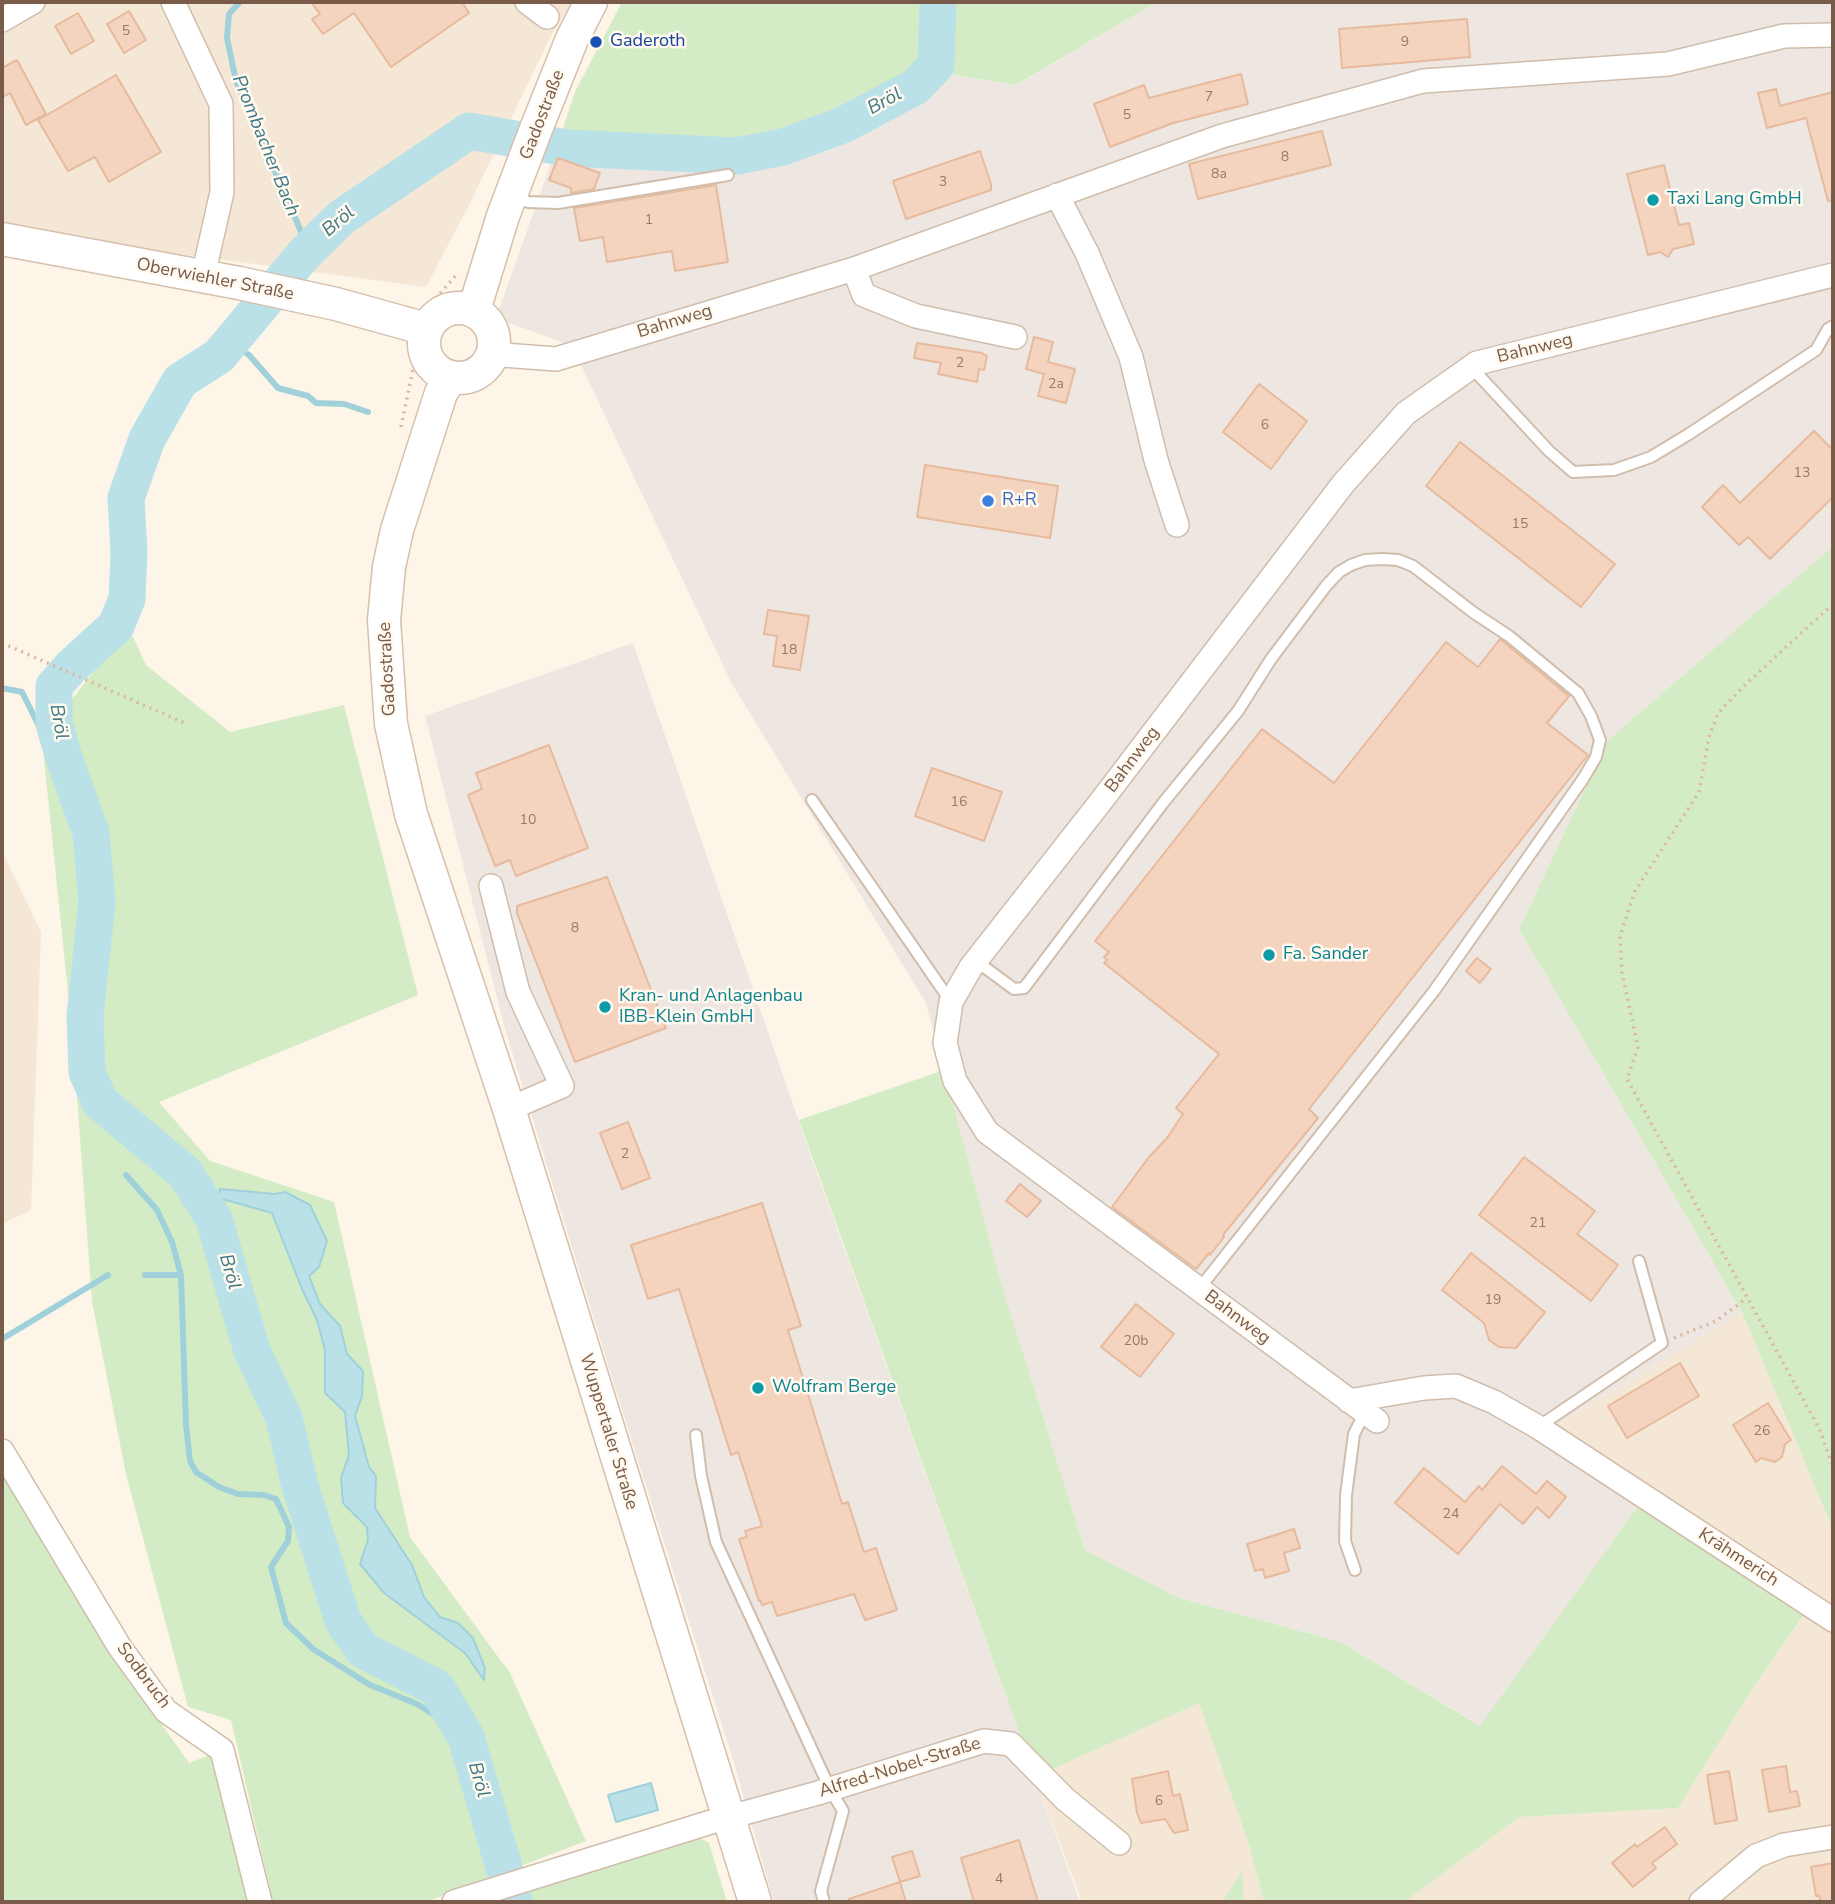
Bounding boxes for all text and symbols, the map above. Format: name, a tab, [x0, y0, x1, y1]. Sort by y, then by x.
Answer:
house number: 5	[122, 24, 130, 40]
place label: Gaderoth	[610, 31, 685, 53]
marker: Gaderoth	[588, 34, 604, 50]
house number: 9	[1401, 35, 1409, 51]
street label: Gadostraße	[516, 67, 570, 163]
water label: Prombacher Bach	[226, 72, 304, 220]
water label: Bröl	[864, 84, 906, 120]
house number: 7	[1205, 90, 1213, 106]
house number: 5	[1123, 108, 1131, 124]
house number: 8	[1281, 150, 1289, 166]
house number: 8a	[1211, 167, 1227, 183]
house number: 3	[939, 175, 947, 191]
place label: Taxi Lang GmbH	[1667, 189, 1802, 211]
marker: Taxi Lang GmbH	[1645, 192, 1661, 208]
water label: Bröl	[318, 202, 360, 242]
house number: 1	[645, 213, 653, 229]
street label: Oberwiehler Straße	[135, 254, 295, 306]
street label: Bahnweg	[635, 300, 715, 344]
street label: Bahnweg	[1495, 329, 1575, 369]
house number: 2	[956, 356, 964, 372]
house number: 2a	[1048, 377, 1064, 393]
house number: 6	[1261, 418, 1269, 434]
house number: 13	[1794, 466, 1810, 482]
place label: R+R	[1002, 490, 1037, 512]
marker: R+R	[980, 493, 996, 509]
house number: 15	[1512, 517, 1528, 533]
street label: Gadostraße	[375, 621, 401, 717]
house number: 18	[781, 643, 797, 659]
water label: Bröl	[44, 702, 72, 742]
street label: Bahnweg	[1101, 723, 1165, 797]
house number: 16	[951, 795, 967, 811]
house number: 10	[520, 813, 536, 829]
house number: 8	[571, 921, 579, 937]
place label: Fa. Sander	[1283, 944, 1368, 966]
marker: Fa. Sander	[1261, 947, 1277, 963]
place label: Kran- und Anlagenbau IBB-Klein GmbH	[619, 986, 803, 1028]
marker: Kran- und Anlagenbau IBB-Klein GmbH	[597, 999, 613, 1015]
house number: 2	[621, 1147, 629, 1163]
house number: 21	[1530, 1216, 1546, 1232]
water label: Bröl	[213, 1252, 245, 1292]
street label: Bahnweg	[1200, 1286, 1274, 1350]
house number: 19	[1485, 1293, 1501, 1309]
house number: 20b	[1124, 1334, 1148, 1350]
street label: Wuppertaler Straße	[574, 1351, 642, 1513]
place label: Wolfram Berge	[772, 1377, 896, 1399]
marker: Wolfram Berge	[750, 1380, 766, 1396]
house number: 26	[1754, 1424, 1770, 1440]
house number: 24	[1443, 1507, 1459, 1523]
street label: Krähmerich	[1694, 1524, 1782, 1592]
street label: Sodbruch	[111, 1639, 175, 1713]
street label: Alfred-Nobel-Straße	[816, 1733, 984, 1803]
water label: Bröl	[462, 1760, 494, 1800]
house number: 6	[1155, 1794, 1163, 1810]
house number: 4	[995, 1872, 1003, 1888]

